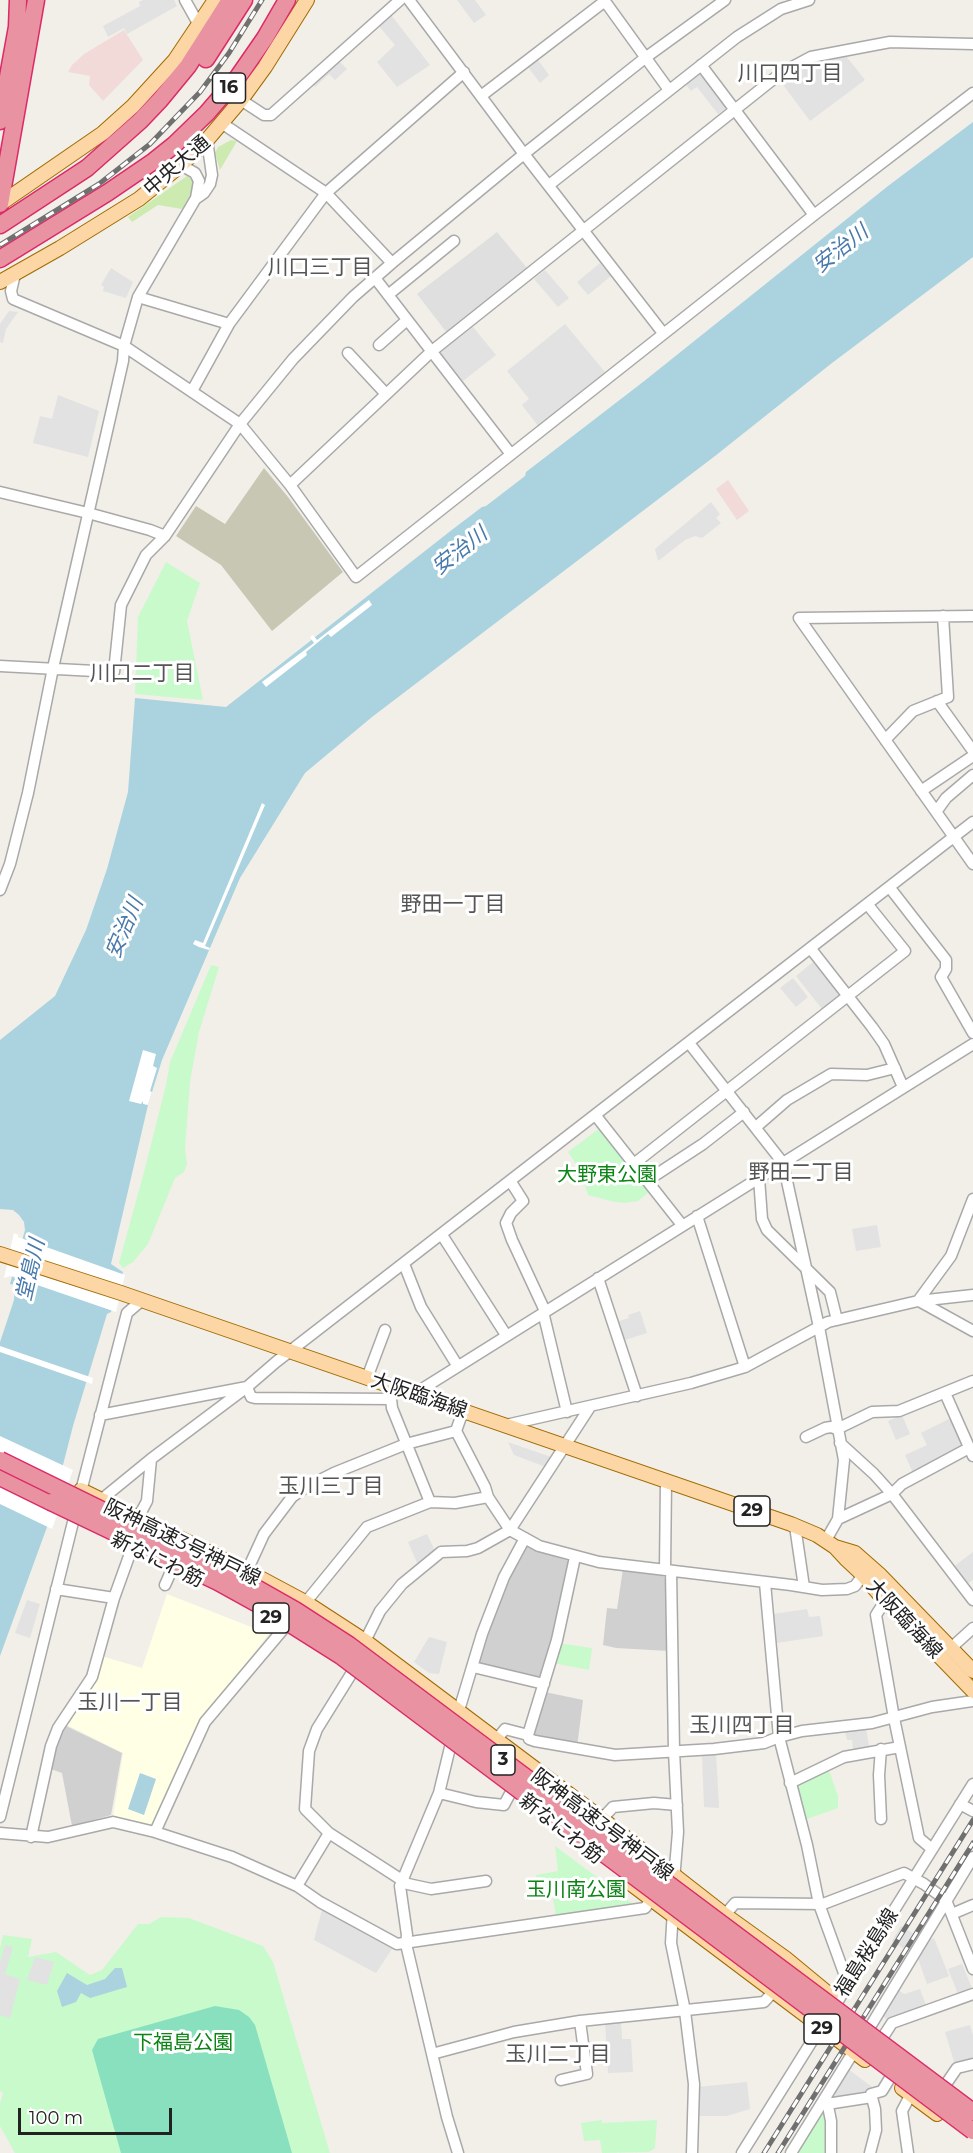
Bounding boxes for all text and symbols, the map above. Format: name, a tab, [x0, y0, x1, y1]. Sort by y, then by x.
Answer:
district label: 川口四丁目	[738, 61, 842, 87]
road number: 16	[212, 73, 246, 103]
street label: 中央大通	[139, 131, 215, 201]
water label: 安治川	[808, 220, 874, 278]
district label: 川口三丁目	[268, 255, 372, 281]
water label: 安治川	[427, 522, 493, 580]
district label: 川口二丁目	[90, 661, 194, 687]
district label: 野田一丁目	[401, 892, 505, 918]
water label: 安治川	[101, 894, 149, 962]
district label: 野田二丁目	[749, 1160, 853, 1186]
park label: 大野東公園	[557, 1163, 657, 1187]
water label: 堂島川	[12, 1236, 50, 1304]
street label: 大阪臨海線	[368, 1368, 470, 1424]
district label: 玉川三丁目	[279, 1474, 383, 1500]
street label: 阪神高速3号神戸線	[100, 1495, 264, 1591]
road number: 29	[734, 1496, 770, 1526]
street label: 新なにわ筋	[107, 1527, 207, 1593]
street label: 大阪臨海線	[861, 1574, 947, 1664]
road number: 29	[253, 1603, 289, 1633]
district label: 玉川一丁目	[78, 1690, 182, 1716]
district label: 玉川四丁目	[690, 1713, 794, 1739]
road number: 3	[491, 1745, 515, 1775]
street label: 阪神高速3号神戸線	[526, 1764, 678, 1886]
street label: 新なにわ筋	[514, 1789, 608, 1869]
park label: 玉川南公園	[526, 1878, 626, 1902]
street label: 福島桜島線	[830, 1904, 904, 2002]
road number: 29	[804, 2014, 840, 2044]
park label: 下福島公園	[133, 2031, 233, 2055]
district label: 玉川二丁目	[506, 2042, 610, 2068]
scale bar	[21, 2096, 176, 2134]
text: 100 m	[29, 2107, 83, 2129]

